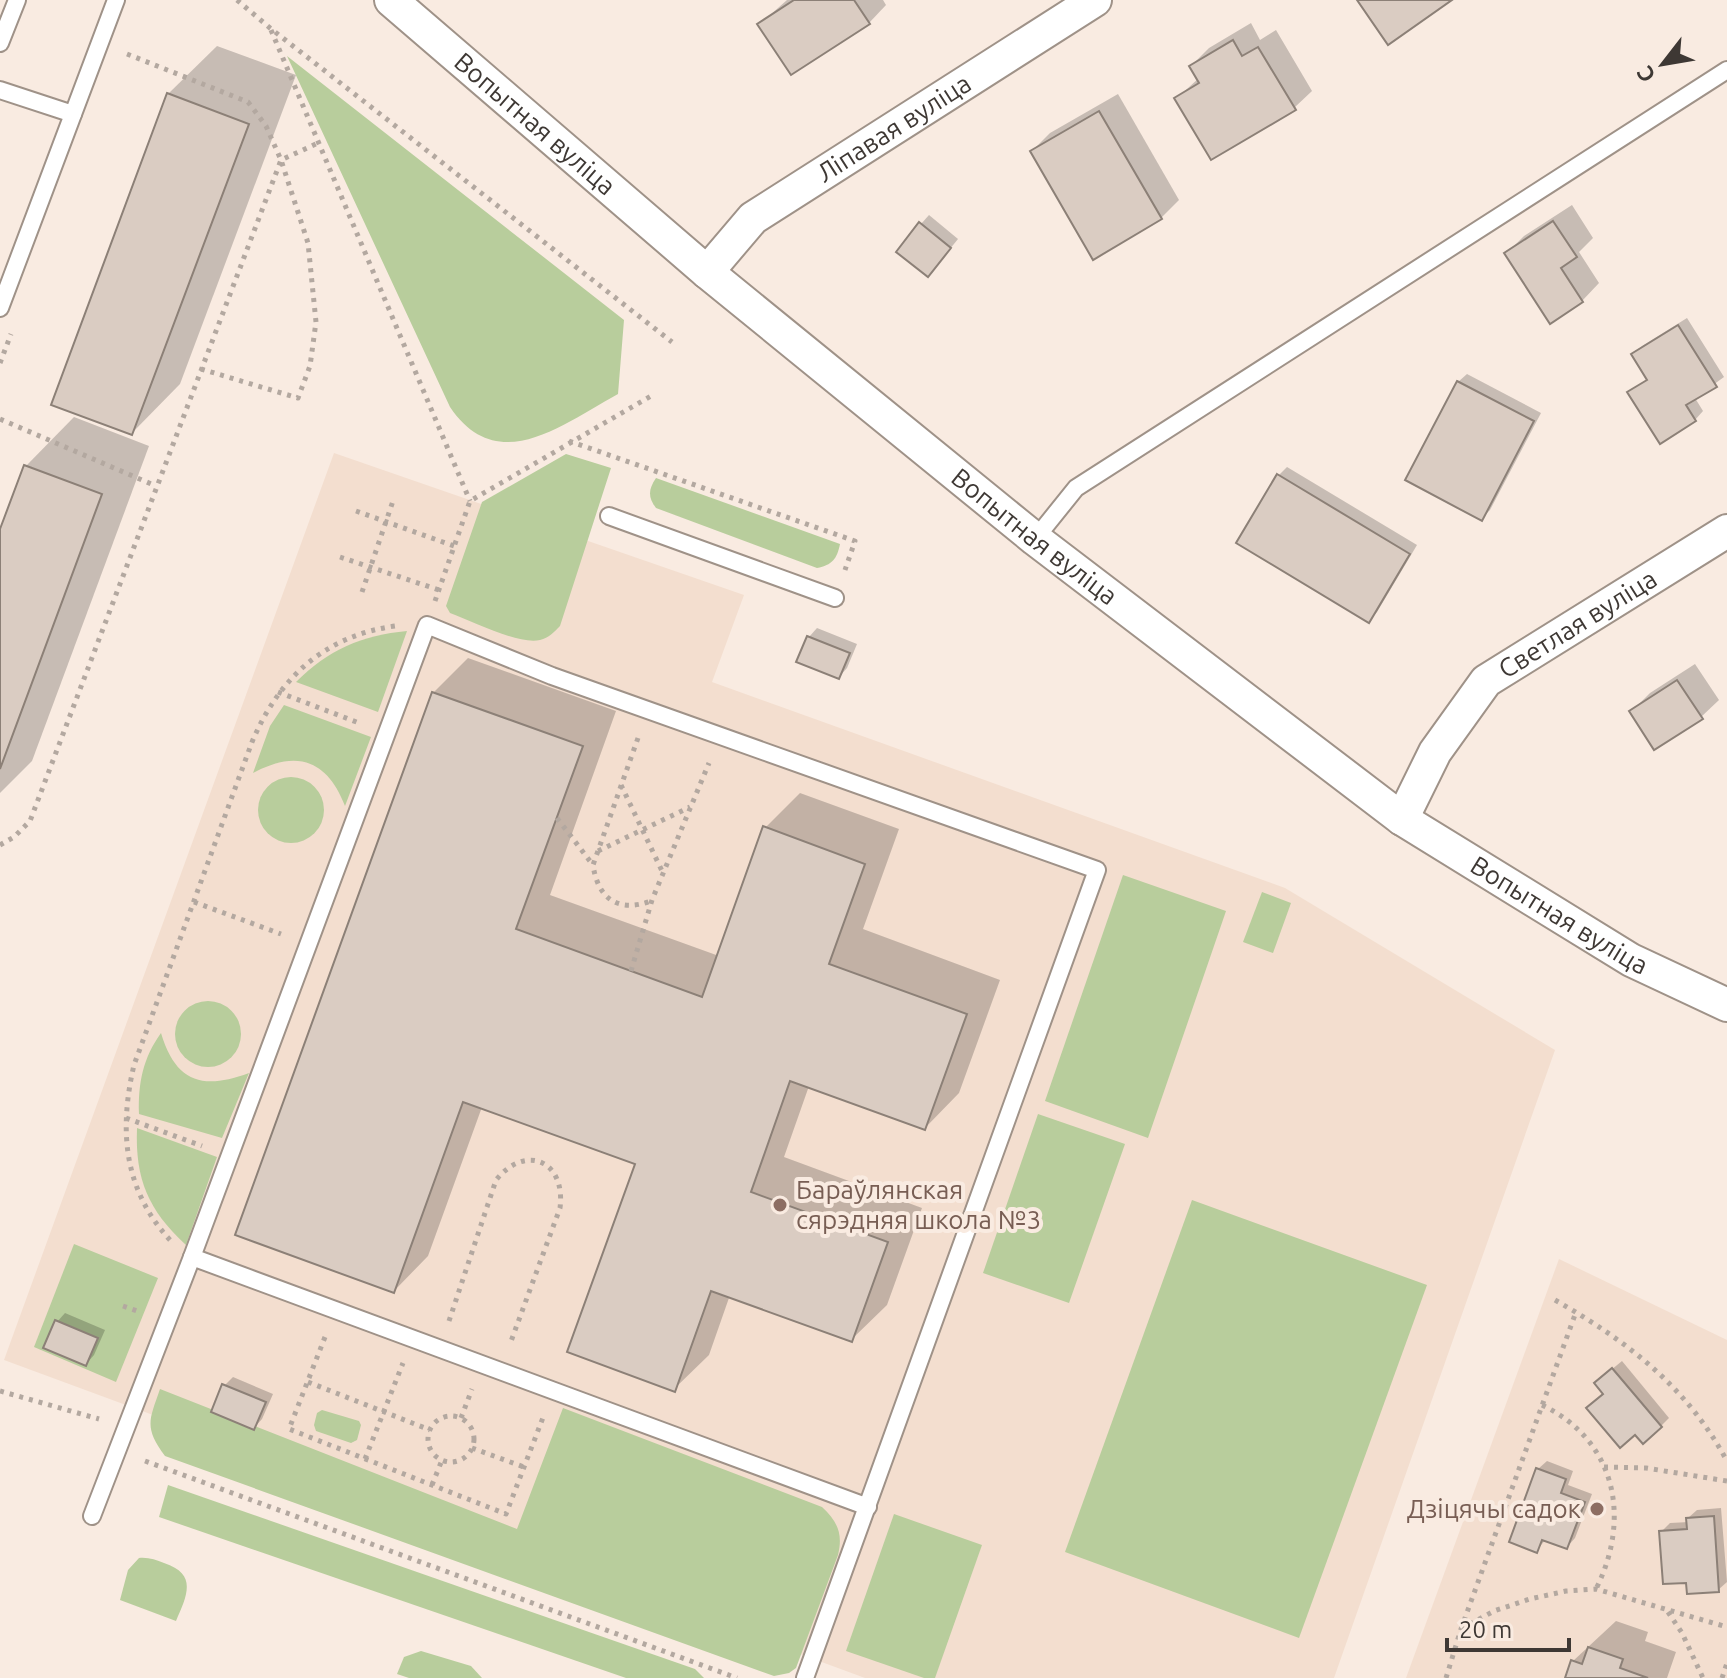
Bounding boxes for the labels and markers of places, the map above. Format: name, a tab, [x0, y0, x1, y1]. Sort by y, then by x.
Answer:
place label: Бараўлянская сярэдняя школа №3	[796, 1175, 1041, 1234]
marker: Бараўлянская сярэдняя школа №3	[771, 1196, 789, 1214]
place label: Дзіцячы садок	[1407, 1494, 1581, 1523]
marker: Дзіцячы садок	[1588, 1500, 1606, 1518]

